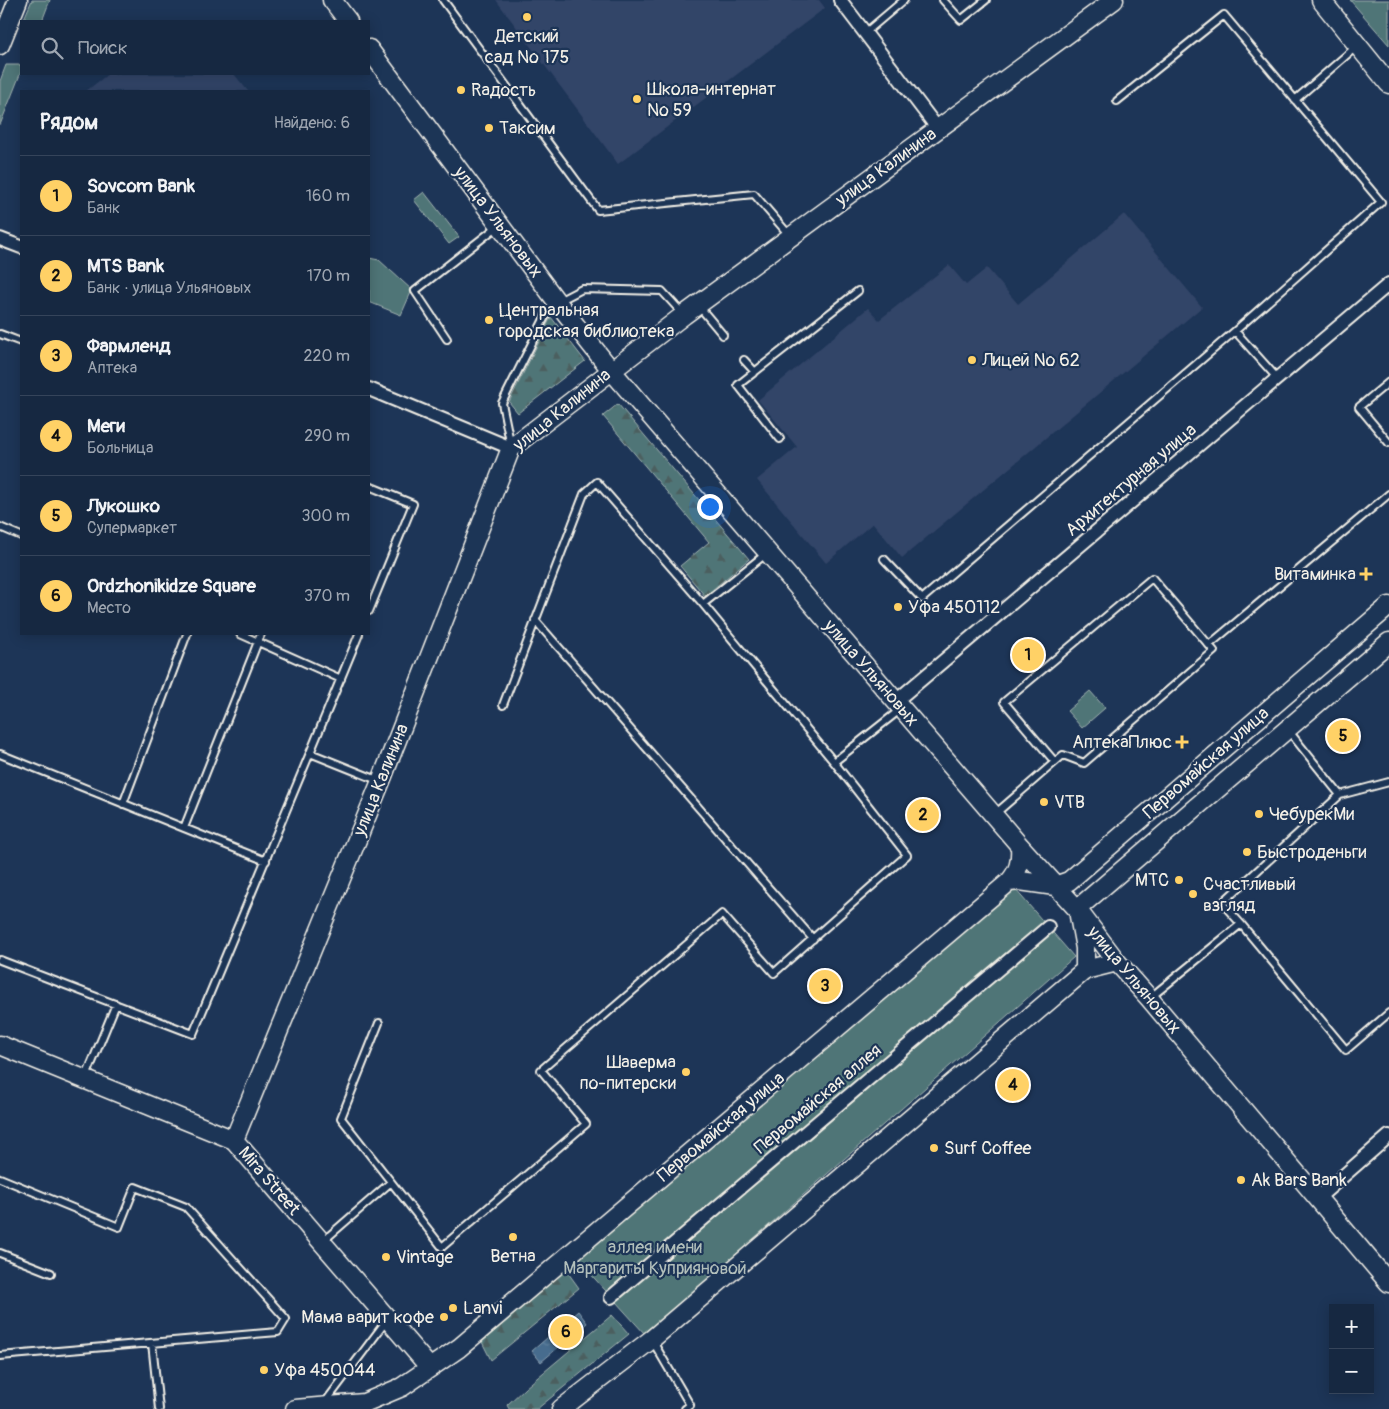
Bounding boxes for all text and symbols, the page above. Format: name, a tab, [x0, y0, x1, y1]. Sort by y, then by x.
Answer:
marker: Детский сад № 175	[521, 11, 533, 23]
search box	[20, 20, 370, 75]
place label: Детский сад № 175	[485, 25, 569, 69]
icon: search	[38, 34, 66, 62]
text: Поиск	[78, 36, 128, 60]
place label: Школа-интернат № 59	[647, 78, 776, 122]
place label: Rадость	[471, 79, 536, 102]
marker: Rадость	[455, 84, 467, 96]
marker: Школа-интернат № 59	[631, 93, 643, 105]
text: Рядом	[40, 109, 98, 136]
text: Найдено: 6	[274, 113, 350, 133]
place label: Таксим	[499, 117, 556, 140]
marker: Таксим	[483, 122, 495, 134]
street label: улица Калинина	[830, 123, 941, 212]
street label: улица Ульяновых	[448, 161, 547, 282]
text: Sovcom Bank	[87, 174, 195, 198]
text: 1	[53, 186, 59, 206]
text: 160 m	[306, 186, 350, 206]
text: Банк	[87, 198, 120, 218]
text: MTS Bank	[87, 254, 164, 278]
text: 2	[52, 266, 60, 286]
text: 170 m	[307, 266, 350, 286]
text: Банк · улица Ульяновых	[87, 278, 251, 298]
place label: Центральная городская библиотека	[499, 299, 674, 343]
marker: Центральная городская библиотека	[483, 314, 495, 326]
text: Фармленд	[87, 334, 170, 358]
text: 3	[52, 346, 60, 366]
text: 220 m	[304, 346, 350, 366]
place label: Лицей № 62	[981, 349, 1080, 372]
marker: Лицей № 62	[966, 354, 978, 366]
text: Аптека	[87, 358, 137, 378]
street label: улица Калинина	[508, 364, 616, 457]
text: Меги	[87, 414, 125, 438]
street label: Архитектурная улица	[1061, 418, 1201, 542]
text: 4	[51, 426, 61, 446]
text: 290 m	[304, 426, 350, 446]
text: Больница	[87, 438, 154, 458]
text: Лукошко	[87, 494, 160, 518]
your location	[697, 494, 723, 520]
text: 5	[52, 506, 60, 526]
text: 300 m	[302, 506, 350, 526]
text: Супермаркет	[87, 518, 177, 538]
place label: Витаминка	[1274, 563, 1356, 586]
marker: Витаминка	[1360, 568, 1372, 580]
text: Ordzhonikidze Square	[87, 574, 256, 598]
text: 6	[51, 586, 61, 606]
text: 370 m	[304, 586, 350, 606]
place label: Уфа 450112	[908, 596, 1000, 619]
text: Место	[87, 598, 131, 618]
marker: Уфа 450112	[892, 601, 904, 613]
street label: улица Ульяновых	[818, 614, 924, 731]
pin: 1	[1012, 636, 1044, 674]
street label: Первомайская улица	[1138, 702, 1274, 824]
pin: 5	[1327, 717, 1359, 755]
street label: улица Калинина	[348, 720, 414, 841]
place label: АптекаПлюс	[1072, 731, 1172, 754]
marker: АптекаПлюс	[1176, 736, 1188, 748]
place label: VTB	[1054, 791, 1085, 814]
pin: 2	[907, 796, 939, 834]
marker: VTB	[1038, 796, 1050, 808]
place label: ЧебурекМи	[1269, 803, 1354, 826]
marker: ЧебурекМи	[1253, 808, 1265, 820]
place label: Быстроденьги	[1257, 841, 1366, 864]
marker: Быстроденьги	[1241, 846, 1253, 858]
place label: МТС	[1135, 869, 1169, 892]
place label: Счастливый взгляд	[1203, 873, 1296, 917]
marker: МТС	[1173, 874, 1185, 886]
marker: Счастливый взгляд	[1187, 888, 1199, 900]
street label: улица Ульяновых	[1082, 921, 1186, 1039]
pin: 3	[809, 967, 841, 1005]
street label: Первомайская аллея	[750, 1039, 886, 1159]
place label: Шаверма по-питерски	[580, 1051, 676, 1095]
marker: Шаверма по-питерски	[680, 1066, 692, 1078]
pin: 4	[997, 1066, 1029, 1104]
street label: Первомайская улица	[652, 1067, 790, 1187]
place label: Surf Coffee	[944, 1137, 1032, 1160]
street label: Mira Street	[233, 1142, 306, 1221]
marker: Surf Coffee	[928, 1142, 940, 1154]
place label: Ak Bars Bank	[1251, 1169, 1347, 1192]
marker: Ak Bars Bank	[1235, 1174, 1247, 1186]
marker: Ветна	[507, 1231, 519, 1243]
park label: аллея имени Маргариты Куприяновой	[563, 1236, 747, 1280]
place label: Ветна	[490, 1245, 536, 1268]
place label: Vintage	[396, 1246, 453, 1269]
marker: Vintage	[380, 1251, 392, 1263]
place label: Lanvi	[463, 1297, 502, 1320]
marker: Lanvi	[447, 1302, 459, 1314]
map controls	[1329, 1304, 1374, 1394]
button: +	[1329, 1304, 1374, 1349]
place label: Мама варит кофе	[301, 1306, 434, 1329]
marker: Мама варит кофе	[438, 1311, 450, 1323]
pin: 6	[550, 1313, 582, 1351]
button: −	[1329, 1349, 1374, 1394]
place label: Уфа 450044	[274, 1359, 376, 1382]
marker: Уфа 450044	[258, 1364, 270, 1376]

